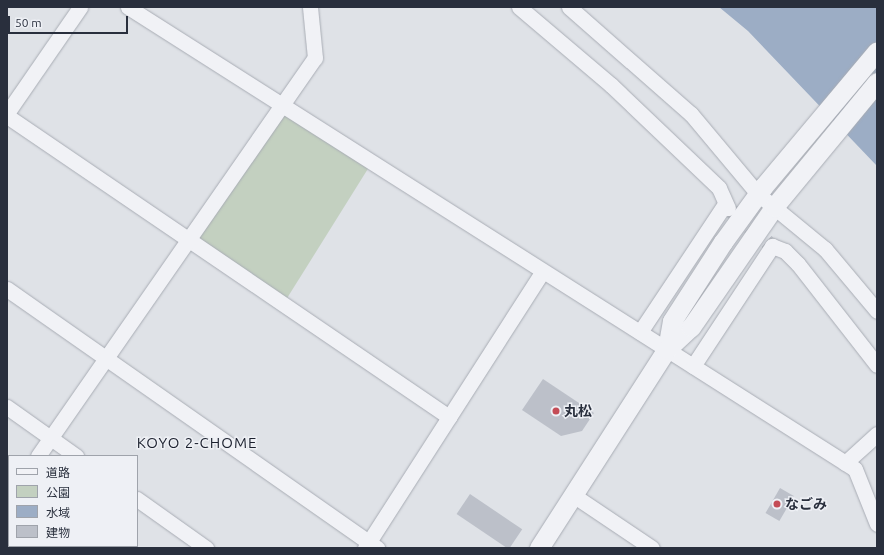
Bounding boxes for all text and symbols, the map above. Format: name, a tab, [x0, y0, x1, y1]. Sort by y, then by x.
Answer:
scale bar	[10, 8, 130, 34]
text: 50 m	[15, 16, 42, 29]
place label: 丸松	[564, 403, 592, 419]
marker: 丸松	[551, 406, 561, 416]
district label: KOYO 2-CHOME	[137, 434, 257, 452]
legend	[8, 455, 138, 547]
text: 道路	[46, 466, 70, 479]
text: 公園	[46, 486, 70, 499]
place label: なごみ	[785, 496, 827, 512]
marker: なごみ	[772, 499, 782, 509]
text: 水域	[46, 506, 70, 519]
text: 建物	[46, 526, 70, 539]

